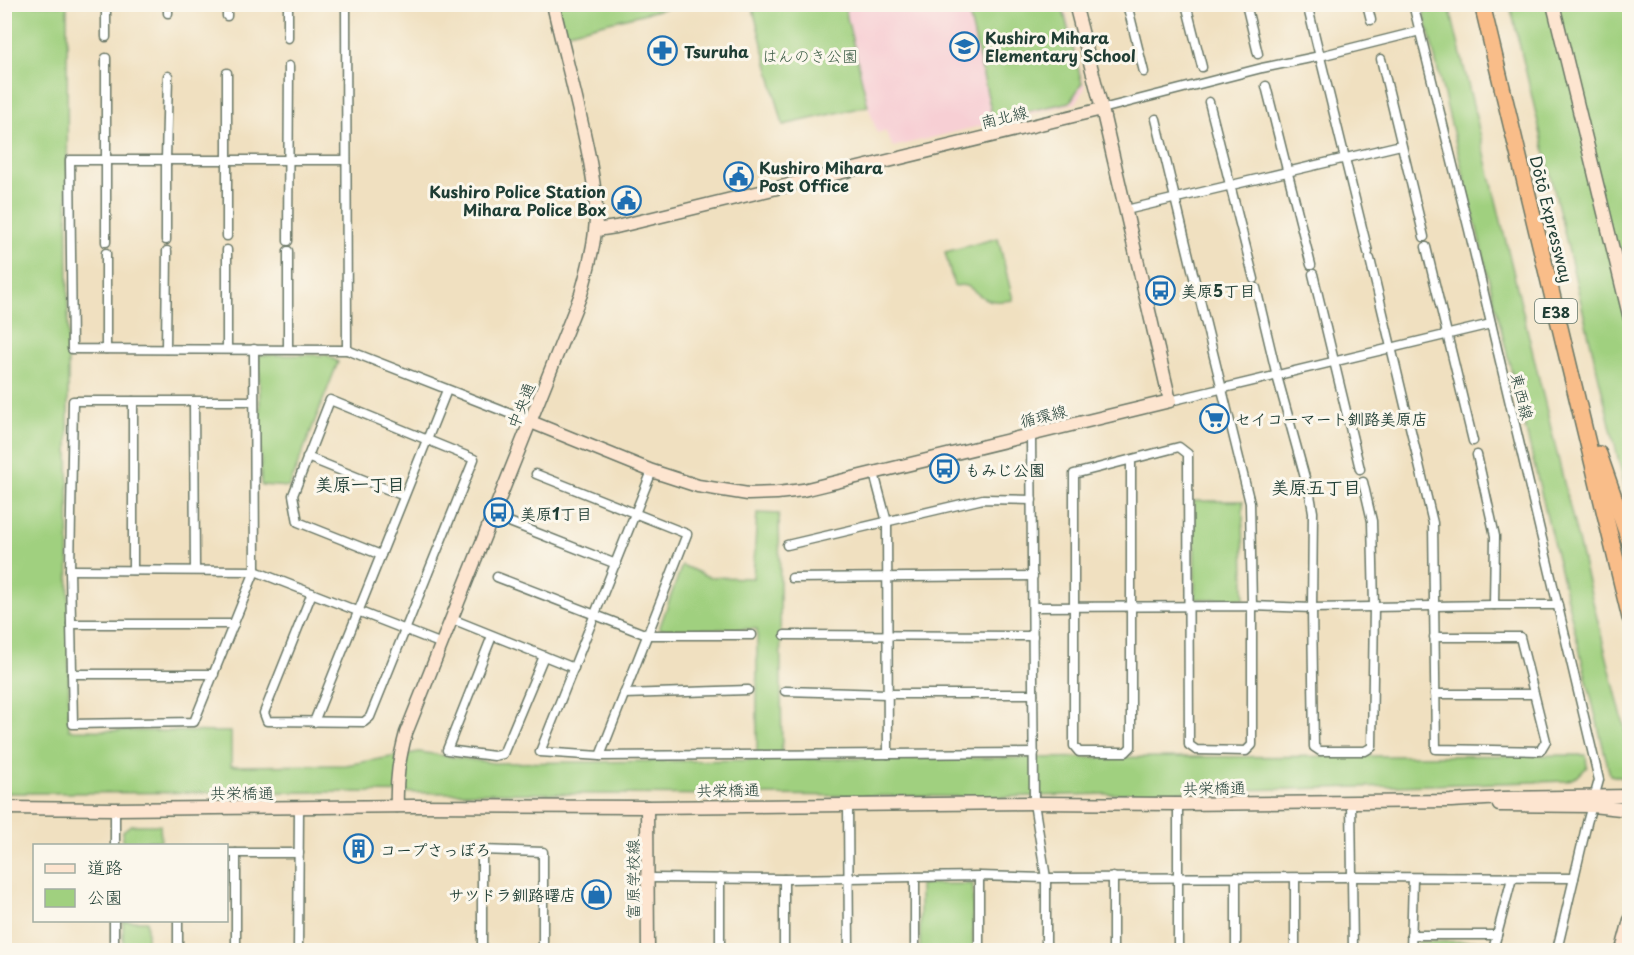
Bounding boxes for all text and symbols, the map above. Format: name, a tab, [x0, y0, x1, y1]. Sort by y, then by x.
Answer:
place label: Kushiro Mihara Elementary School	[985, 25, 1136, 67]
school or university icon: Kushiro Mihara Elementary School	[948, 30, 980, 62]
pharmacy icon: Tsuruha	[647, 35, 679, 67]
place label: Tsuruha	[684, 39, 749, 63]
park label: はんのき公園	[762, 43, 858, 67]
street label: 南北線	[978, 99, 1030, 133]
street label: Dōtō Expressway	[1525, 153, 1579, 285]
place label: Kushiro Mihara Post Office	[759, 155, 883, 197]
public building icon: Kushiro Mihara Post Office	[722, 160, 754, 192]
place label: Kushiro Police Station Mihara Police Box	[429, 179, 606, 221]
public building icon: Kushiro Police Station Mihara Police Box	[611, 184, 643, 216]
bus stop icon: 美原5丁目	[1144, 274, 1176, 306]
place label: 美原5丁目	[1181, 278, 1255, 302]
road number: E38	[1535, 299, 1577, 323]
street label: 東西線	[1506, 370, 1540, 422]
street label: 中央通	[500, 378, 540, 432]
street label: 循環線	[1017, 398, 1069, 432]
supermarket icon: セイコーマート釧路美原店	[1198, 402, 1230, 434]
place label: セイコーマート釧路美原店	[1235, 406, 1428, 430]
bus stop icon: もみじ公園	[928, 453, 960, 485]
place label: もみじ公園	[965, 457, 1045, 481]
district label: 美原一丁目	[315, 470, 405, 497]
district label: 美原五丁目	[1271, 473, 1361, 500]
bus stop icon: 美原1丁目	[483, 497, 515, 529]
place label: 美原1丁目	[520, 501, 592, 525]
street label: 共栄橋通	[1182, 774, 1246, 800]
street label: 共栄橋通	[696, 776, 760, 802]
street label: 共栄橋通	[210, 780, 274, 804]
building icon: コープさっぽろ	[343, 833, 375, 865]
place label: コープさっぽろ	[380, 837, 491, 861]
street label: 富原学校線	[620, 839, 644, 919]
legend	[33, 844, 228, 922]
text: 道路	[87, 853, 123, 880]
shop icon: サツドラ釧路曙店	[581, 878, 613, 910]
place label: サツドラ釧路曙店	[448, 882, 576, 906]
text: 公園	[87, 883, 123, 910]

